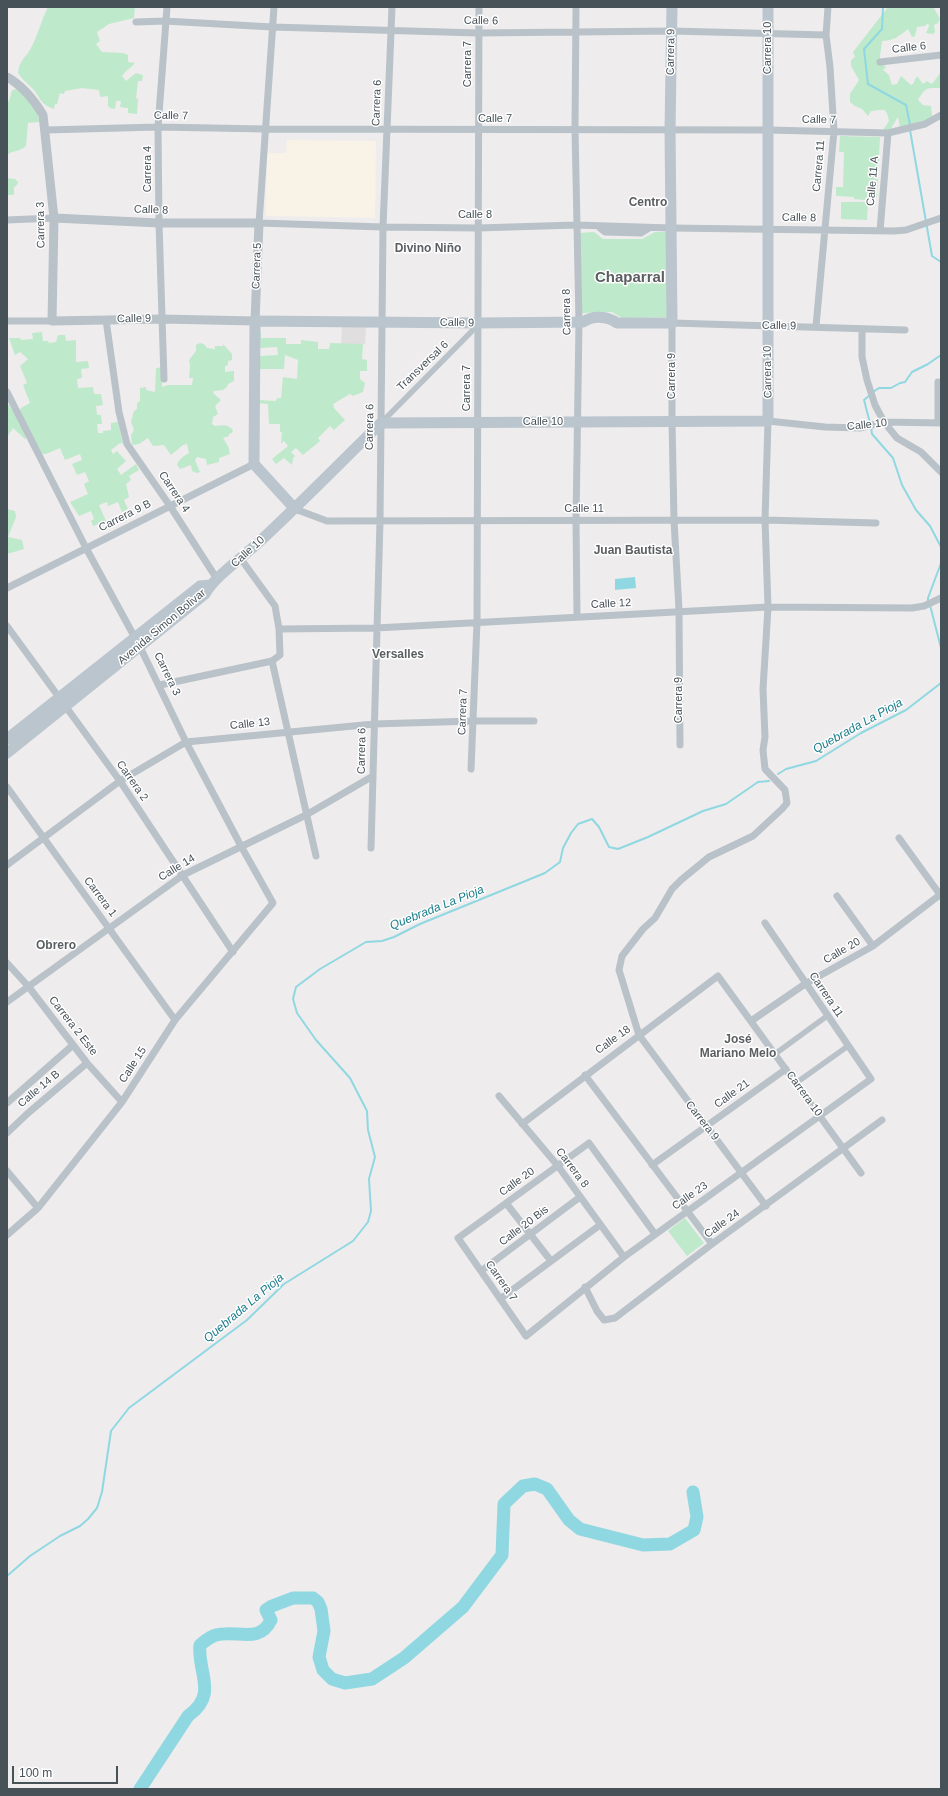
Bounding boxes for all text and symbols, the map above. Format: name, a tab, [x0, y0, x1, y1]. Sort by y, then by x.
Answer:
street label: Calle 6	[464, 14, 498, 28]
street label: Carrera 10	[761, 22, 775, 74]
street label: Carrera 9	[664, 29, 678, 75]
street label: Calle 6	[891, 40, 927, 56]
street label: Carrera 7	[461, 41, 475, 87]
street label: Carrera 6	[370, 80, 384, 126]
street label: Calle 7	[154, 109, 188, 123]
street label: Calle 7	[478, 112, 512, 126]
street label: Calle 7	[802, 113, 836, 127]
street label: Carrera 11	[810, 140, 828, 192]
street label: Carrera 4	[141, 146, 155, 192]
street label: Calle 11 A	[864, 156, 882, 206]
district label: Centro	[629, 196, 667, 210]
street label: Carrera 3	[34, 202, 48, 248]
street label: Calle 8	[134, 203, 168, 217]
street label: Calle 8	[458, 208, 492, 222]
street label: Calle 8	[782, 211, 816, 225]
district label: Divino Niño	[395, 242, 461, 256]
street label: Carrera 5	[250, 243, 264, 289]
district label: Chaparral	[595, 269, 665, 287]
street label: Carrera 8	[560, 289, 574, 335]
street label: Calle 9	[117, 312, 151, 326]
street label: Calle 9	[440, 316, 474, 330]
street label: Calle 9	[762, 319, 796, 333]
street label: Transversal 6	[395, 338, 451, 394]
street label: Carrera 10	[761, 346, 775, 398]
street label: Carrera 9	[665, 353, 679, 399]
street label: Carrera 7	[460, 365, 474, 411]
street label: Carrera 6	[363, 404, 377, 450]
street label: Calle 10	[523, 415, 563, 429]
street label: Calle 10	[846, 416, 888, 434]
street label: Carrera 4	[156, 469, 192, 515]
street label: Carrera 9 B	[97, 497, 153, 535]
street label: Calle 11	[564, 502, 604, 516]
street label: Calle 10	[229, 534, 267, 570]
district label: Juan Bautista	[594, 544, 672, 558]
street label: Avenida Simon Bolivar	[115, 586, 209, 668]
street label: Calle 12	[591, 596, 631, 612]
district label: Versalles	[372, 648, 424, 662]
street label: Carrera 3	[151, 650, 183, 698]
street label: Carrera 9	[672, 677, 686, 723]
street label: Carrera 7	[456, 689, 470, 735]
water label: Quebrada La Pioja	[811, 695, 905, 757]
street label: Calle 13	[229, 715, 271, 733]
street label: Carrera 6	[355, 728, 369, 774]
street label: Carrera 2	[113, 758, 151, 804]
street label: Calle 14	[156, 852, 198, 884]
street label: Carrera 1	[81, 874, 119, 920]
water label: Quebrada La Pioja	[388, 883, 486, 933]
street label: Calle 20	[821, 935, 863, 967]
district label: Obrero	[36, 939, 76, 953]
street label: Carrera 11	[806, 970, 846, 1020]
street label: Carrera 2 Este	[46, 994, 100, 1058]
street label: Calle 18	[593, 1023, 633, 1057]
district label: José Mariano Melo	[700, 1033, 776, 1061]
street label: Calle 15	[116, 1044, 150, 1086]
street label: Calle 14 B	[15, 1068, 63, 1110]
street label: Carrera 10	[783, 1069, 825, 1119]
street label: Calle 21	[712, 1077, 752, 1111]
street label: Carrera 9	[682, 1099, 722, 1143]
street label: Carrera 8	[553, 1145, 591, 1191]
street label: Calle 20	[497, 1165, 537, 1199]
street label: Calle 23	[670, 1179, 710, 1213]
street label: Calle 20 Bis	[497, 1203, 551, 1249]
street label: Calle 24	[702, 1207, 742, 1241]
street label: Carrera 7	[482, 1258, 520, 1304]
water label: Quebrada La Pioja	[201, 1270, 287, 1346]
scale bar	[14, 1758, 120, 1784]
text: 100 m	[19, 1766, 52, 1780]

